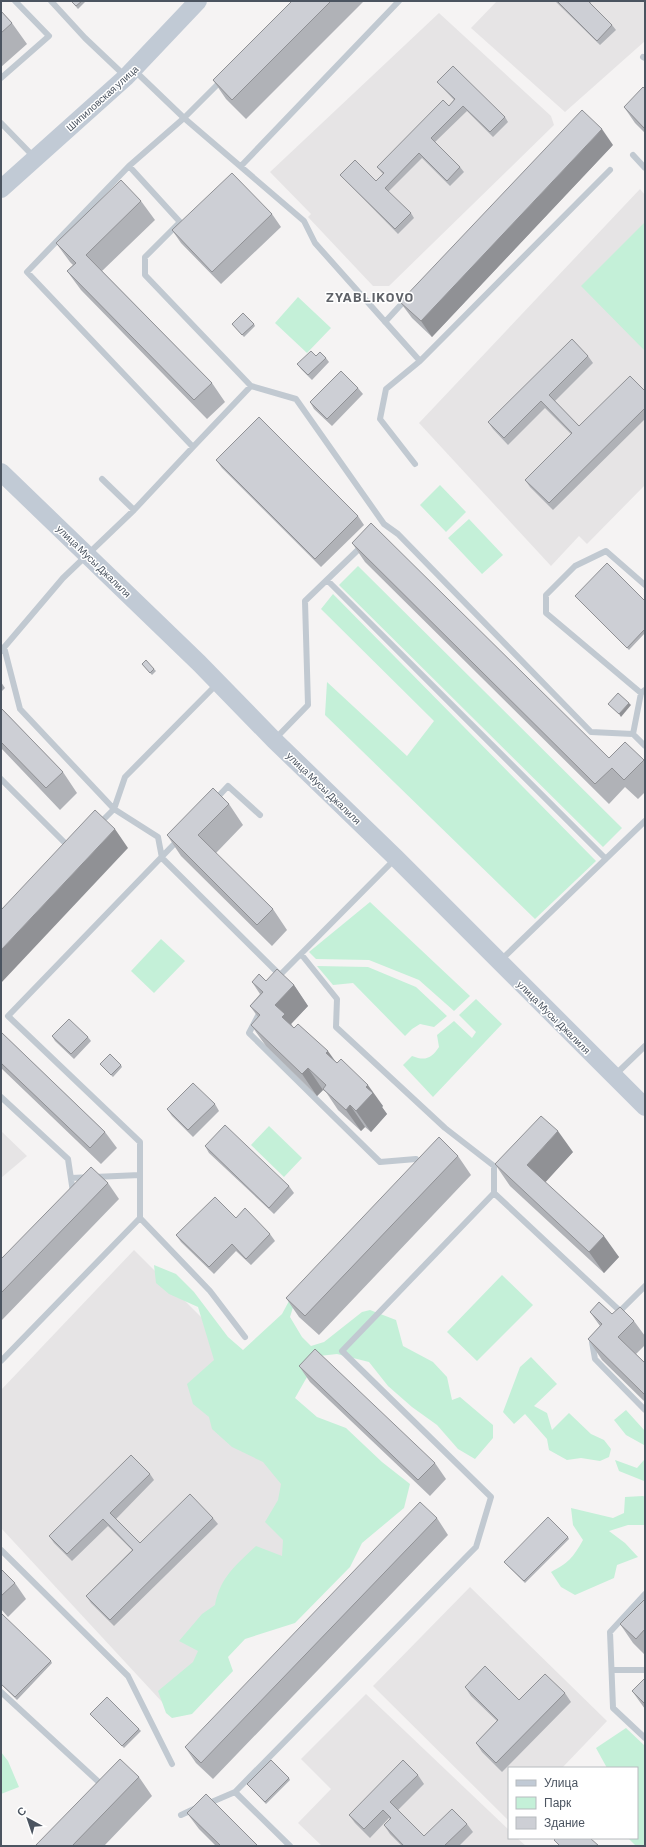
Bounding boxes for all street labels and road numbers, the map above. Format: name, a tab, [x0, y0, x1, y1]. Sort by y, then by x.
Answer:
street label: Шипиловская улица	[64, 62, 141, 133]
street label: улица Мусы Джалиля	[54, 522, 134, 600]
street label: улица Мусы Джалиля	[284, 749, 364, 827]
street label: улица Мусы Джалиля	[515, 978, 593, 1056]

